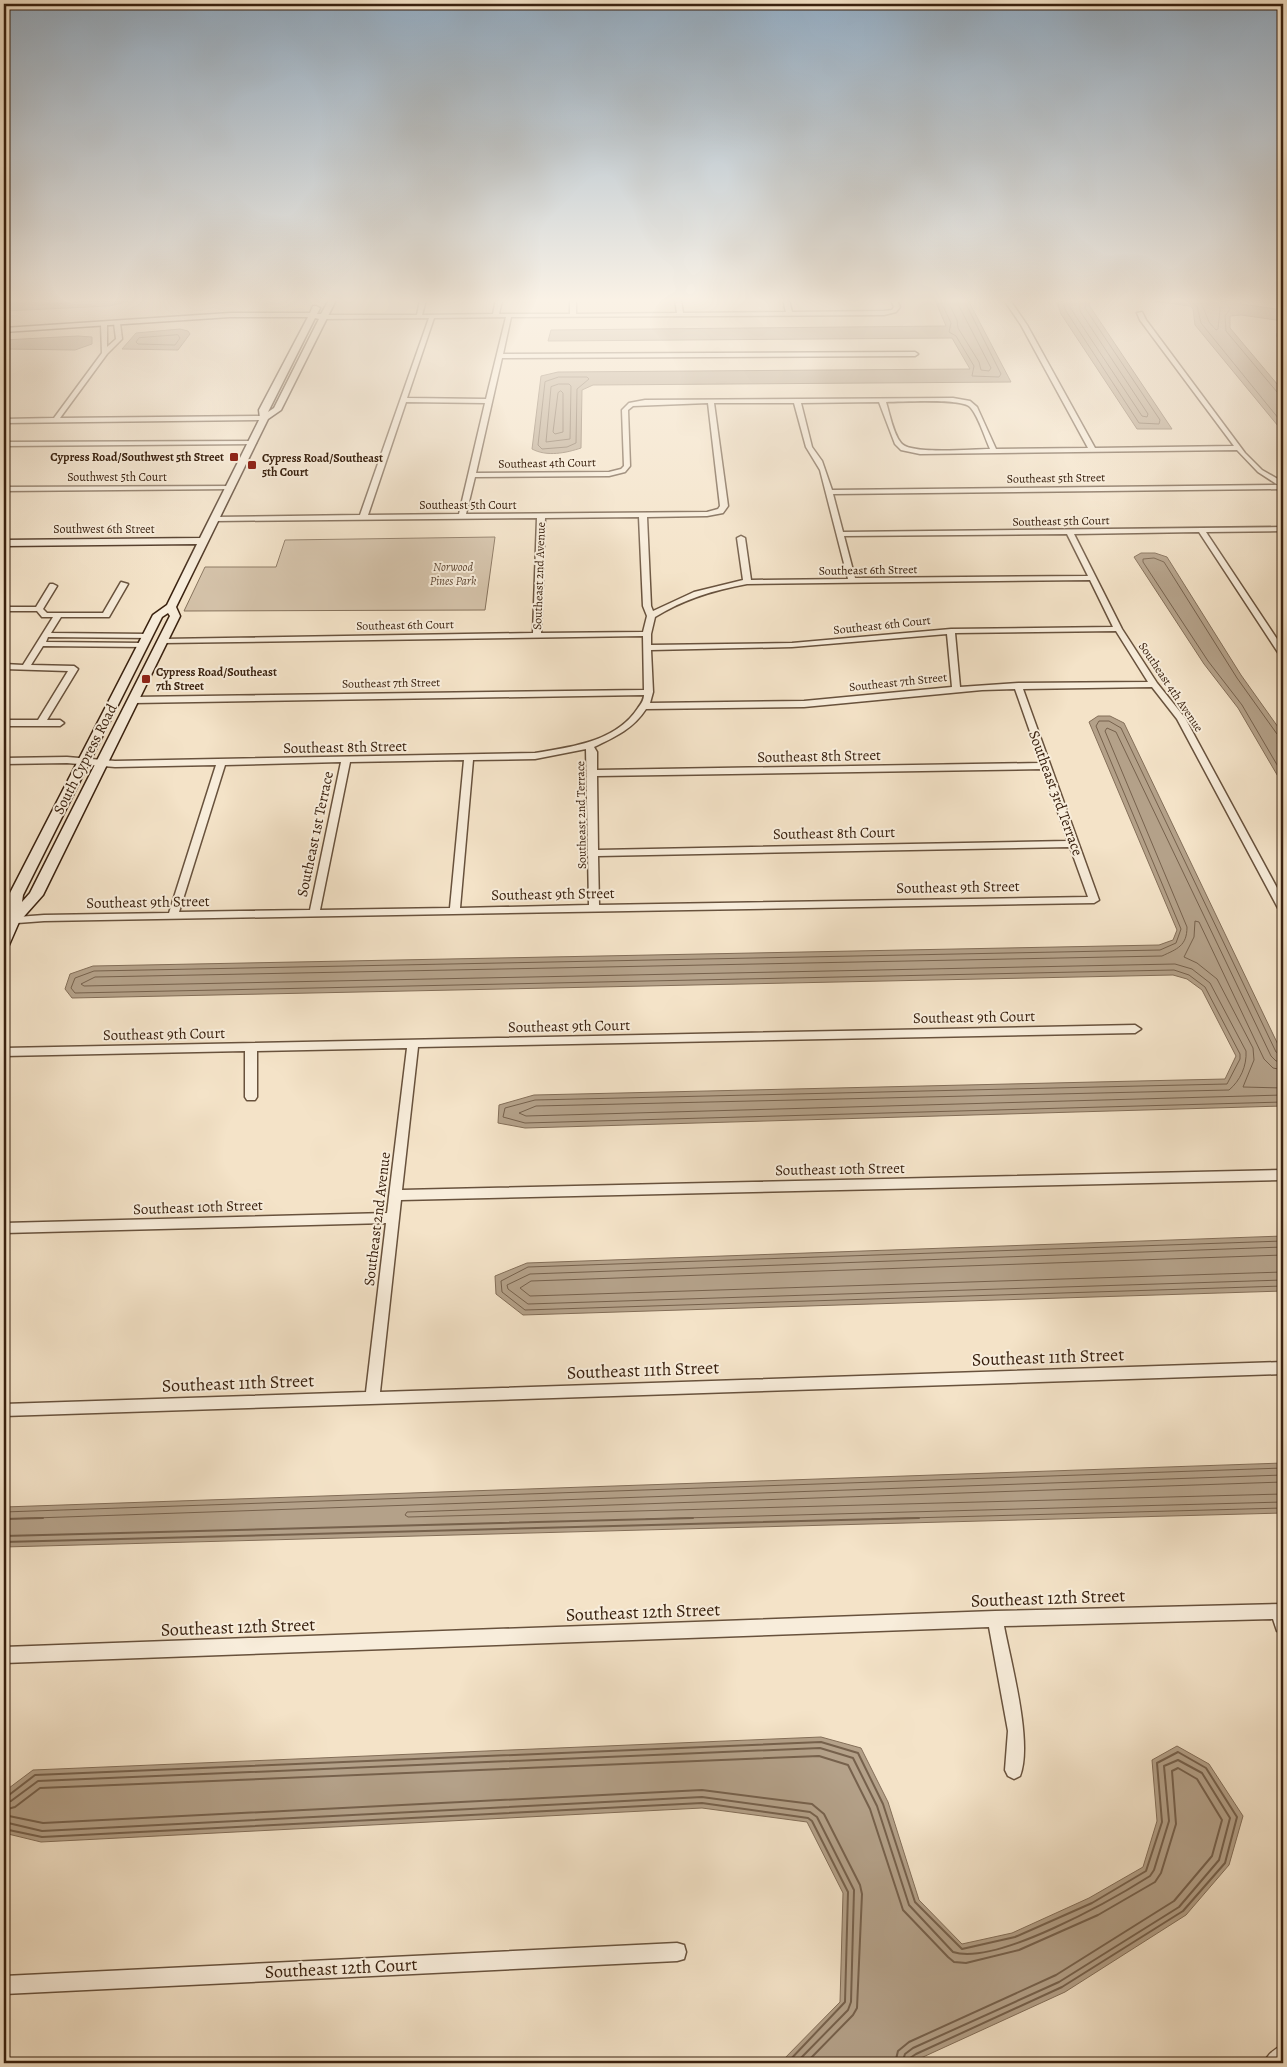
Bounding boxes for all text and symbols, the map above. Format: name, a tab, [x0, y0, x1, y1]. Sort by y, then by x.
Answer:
place label: Cypress Road/Southwest 5th Street	[50, 449, 224, 465]
place label: Cypress Road/Southeast 5th Court	[262, 450, 383, 480]
marker: Cypress Road/Southwest 5th Street	[228, 451, 240, 463]
street label: Southeast 4th Court	[498, 454, 596, 472]
marker: Cypress Road/Southeast 5th Court	[246, 459, 258, 471]
street label: Southwest 5th Court	[67, 469, 167, 485]
street label: Southeast 5th Street	[1007, 469, 1105, 487]
street label: Southeast 5th Court	[419, 497, 517, 513]
street label: Southeast 5th Court	[1012, 512, 1110, 530]
street label: Southwest 6th Street	[53, 521, 155, 537]
street label: Southeast 2nd Avenue	[529, 522, 549, 630]
park label: Norwood Pines Park	[430, 559, 477, 589]
street label: Southeast 6th Street	[818, 561, 918, 579]
street label: Southeast 6th Court	[833, 612, 931, 638]
street label: Southeast 6th Court	[356, 616, 454, 634]
street label: Southeast 4th Avenue	[1135, 639, 1207, 735]
place label: Cypress Road/Southeast 7th Street	[156, 664, 277, 694]
street label: Southeast 7th Street	[848, 669, 948, 695]
marker: Cypress Road/Southeast 7th Street	[140, 673, 152, 685]
street label: Southeast 7th Street	[342, 674, 440, 692]
street label: South Cypress Road	[48, 699, 122, 818]
street label: Southeast 3rd Terrace	[1024, 728, 1088, 859]
street label: Southeast 8th Street	[283, 736, 407, 758]
street label: Southeast 8th Street	[757, 745, 881, 767]
street label: Southeast 2nd Terrace	[572, 761, 590, 869]
street label: Southeast 1st Terrace	[292, 769, 338, 899]
street label: Southeast 8th Court	[773, 822, 895, 844]
street label: Southeast 9th Street	[896, 876, 1020, 898]
street label: Southeast 9th Street	[491, 883, 615, 905]
street label: Southeast 9th Street	[86, 891, 210, 913]
street label: Southeast 9th Court	[913, 1006, 1035, 1028]
street label: Southeast 9th Court	[508, 1015, 630, 1037]
street label: Southeast 9th Court	[103, 1023, 225, 1045]
street label: Southeast 2nd Avenue	[359, 1151, 395, 1287]
street label: Southeast 10th Street	[775, 1158, 905, 1180]
street label: Southeast 10th Street	[133, 1195, 263, 1219]
street label: Southeast 11th Street	[971, 1342, 1125, 1372]
street label: Southeast 11th Street	[566, 1355, 720, 1385]
street label: Southeast 11th Street	[161, 1368, 315, 1398]
street label: Southeast 12th Street	[970, 1583, 1126, 1613]
street label: Southeast 12th Street	[565, 1597, 721, 1627]
street label: Southeast 12th Street	[160, 1612, 316, 1642]
street label: Southeast 12th Court	[264, 1952, 418, 1984]

